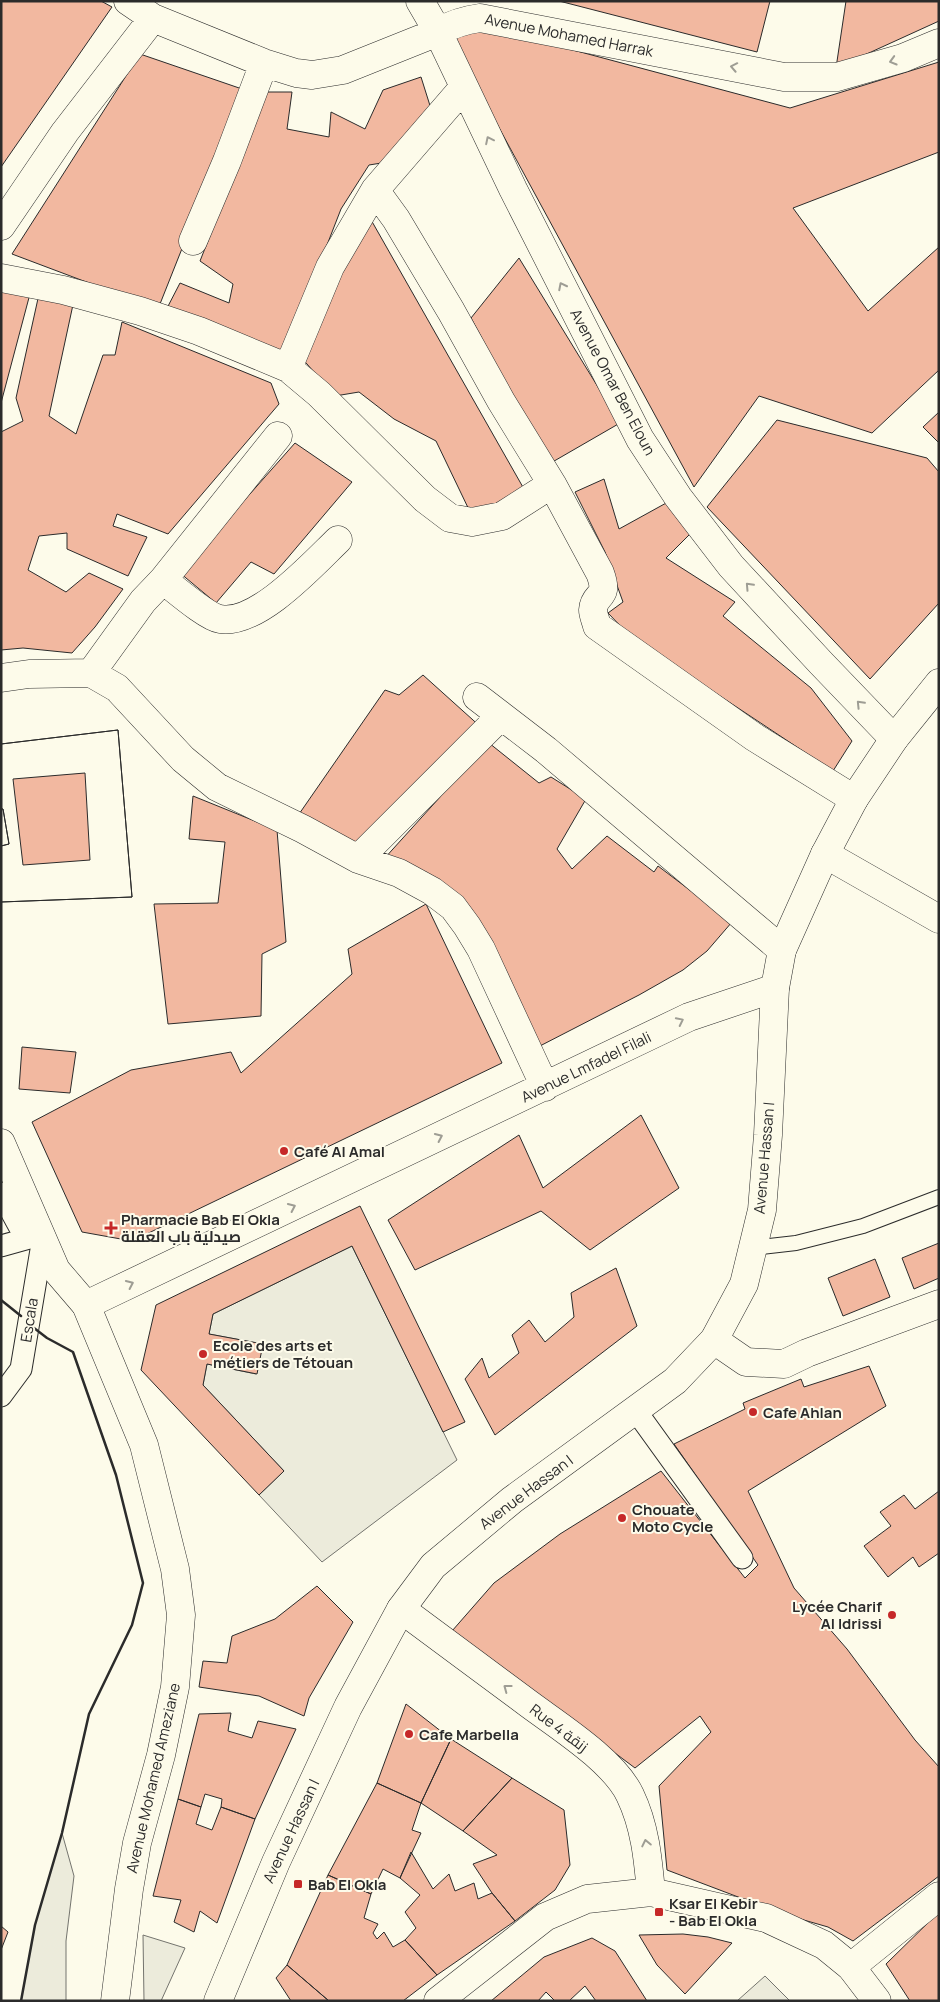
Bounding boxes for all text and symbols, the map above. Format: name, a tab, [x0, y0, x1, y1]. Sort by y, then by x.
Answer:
street label: Avenue Mohamed Harrak	[483, 8, 656, 62]
one-way arrow	[890, 55, 898, 65]
one-way arrow	[729, 63, 738, 73]
one-way arrow	[485, 136, 496, 145]
one-way arrow	[558, 282, 568, 291]
street label: Avenue Omar Ben Eloun	[565, 305, 661, 459]
one-way arrow	[746, 582, 755, 591]
one-way arrow	[857, 701, 866, 710]
one-way arrow	[675, 1017, 684, 1028]
street label: Avenue Lmfadel Filali	[517, 1026, 655, 1108]
street label: Avenue Hassan I	[749, 1101, 779, 1215]
one-way arrow	[434, 1133, 443, 1143]
place label: Café Al Amal	[294, 1141, 385, 1162]
marker: Café Al Amal	[278, 1145, 290, 1157]
one-way arrow	[287, 1203, 296, 1213]
place label: Pharmacie Bab El Okla صيدلية باب العقلة	[121, 1209, 280, 1247]
marker: Pharmacie Bab El Okla صيدلية باب العقلة	[105, 1222, 117, 1234]
one-way arrow	[125, 1280, 134, 1291]
street label: Escala	[15, 1296, 43, 1344]
place label: Ecole des arts et métiers de Tétouan	[213, 1335, 353, 1373]
marker: Ecole des arts et métiers de Tétouan	[197, 1348, 209, 1360]
place label: Cafe Ahlan	[763, 1402, 842, 1423]
marker: Cafe Ahlan	[747, 1406, 759, 1418]
street label: Avenue Hassan I	[475, 1450, 577, 1534]
place label: Chouate Moto Cycle	[632, 1499, 713, 1537]
marker: Chouate Moto Cycle	[616, 1512, 628, 1524]
place label: Lycée Charif Al Idrissi	[792, 1596, 882, 1634]
marker: Lycée Charif Al Idrissi	[886, 1609, 898, 1621]
street label: Avenue Mohamed Ameziane	[121, 1681, 185, 1875]
one-way arrow	[503, 1685, 513, 1694]
street label: Rue 4 زنقة	[525, 1699, 593, 1757]
place label: Cafe Marbella	[419, 1724, 519, 1745]
marker: Cafe Marbella	[403, 1728, 415, 1740]
street label: Avenue Hassan I	[258, 1776, 324, 1886]
one-way arrow	[641, 1839, 651, 1848]
place label: Bab El Okla	[308, 1874, 387, 1895]
marker: Bab El Okla	[292, 1878, 304, 1890]
place label: Ksar El Kebir - Bab El Okla	[669, 1893, 758, 1931]
marker: Ksar El Kebir - Bab El Okla	[653, 1906, 665, 1918]

